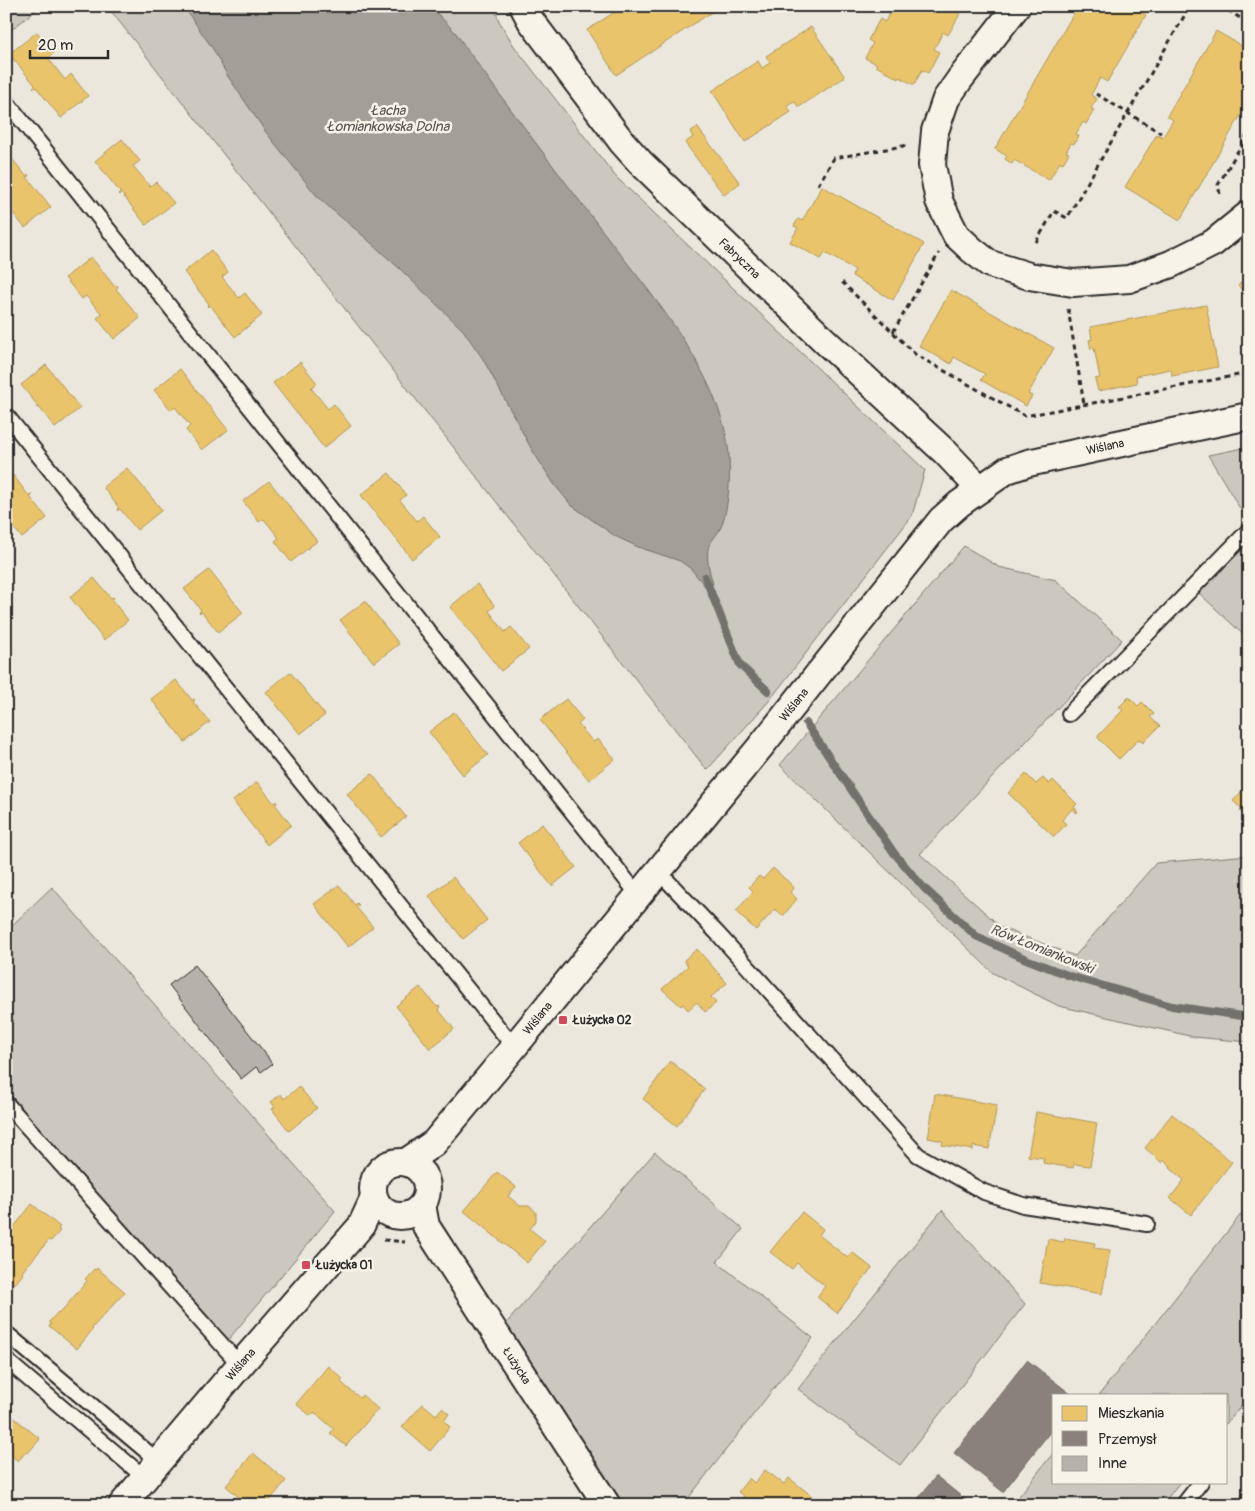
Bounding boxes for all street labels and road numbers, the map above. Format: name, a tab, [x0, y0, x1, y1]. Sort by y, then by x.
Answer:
street label: Fabryczna	[716, 235, 764, 282]
street label: Wiślana	[1085, 435, 1126, 458]
street label: Wiślana	[776, 685, 812, 724]
street label: Wiślana	[520, 998, 556, 1038]
street label: Łużycka	[499, 1344, 534, 1387]
street label: Wiślana	[223, 1345, 259, 1384]

